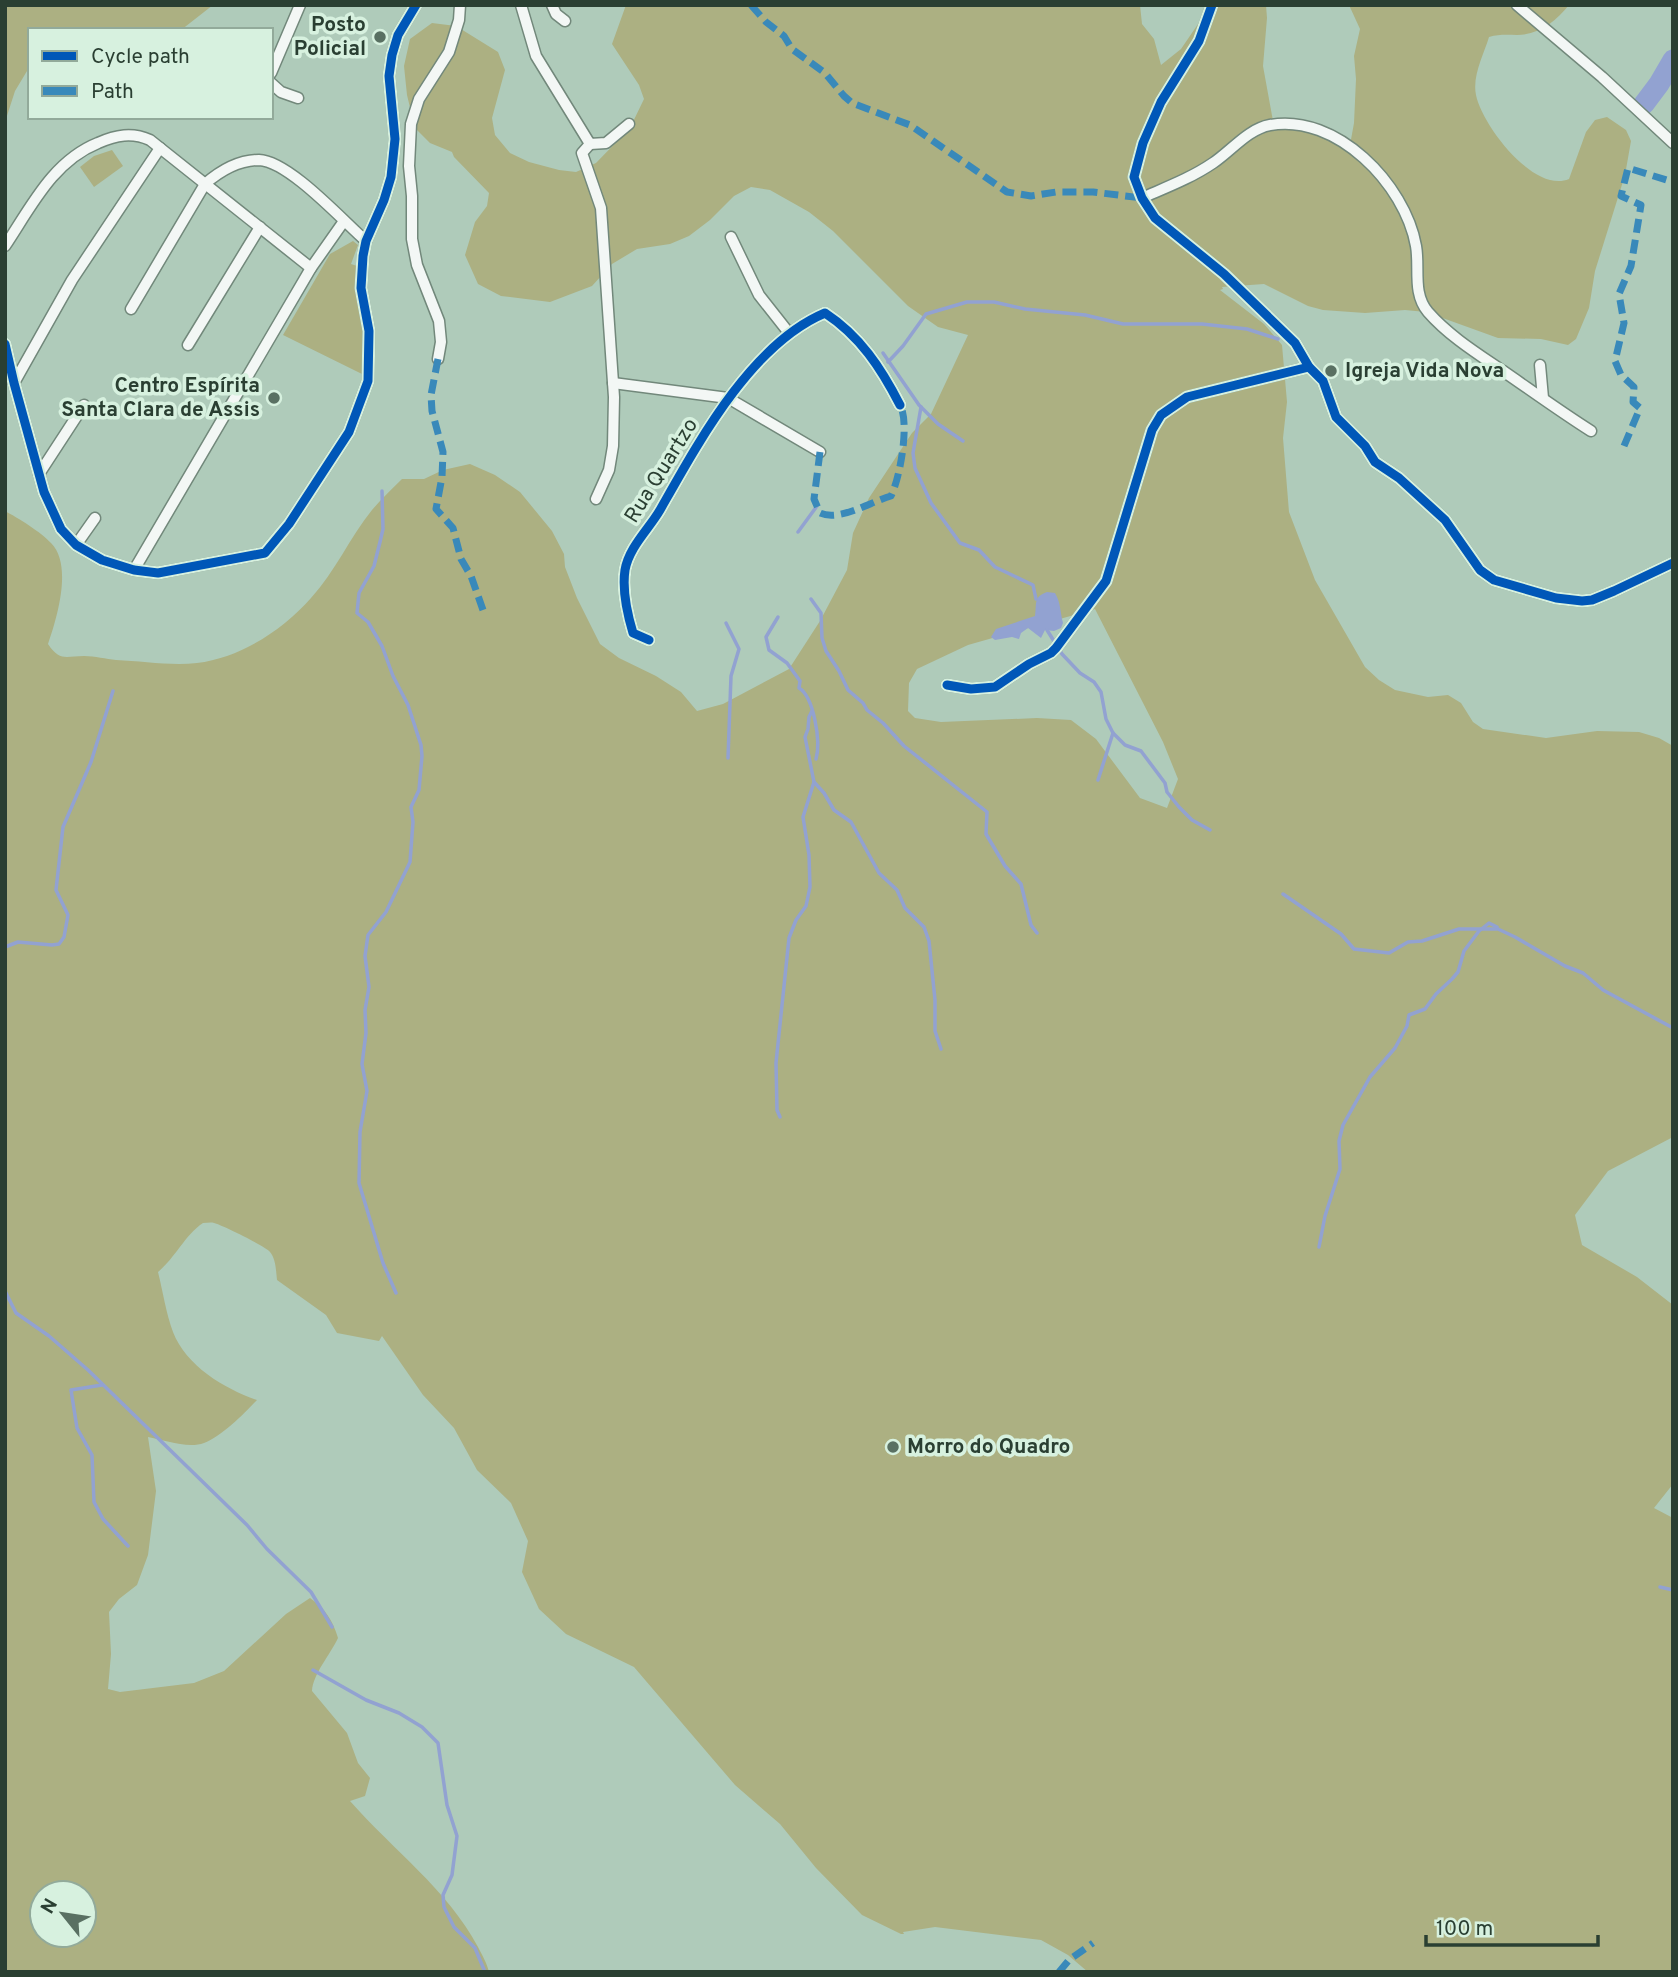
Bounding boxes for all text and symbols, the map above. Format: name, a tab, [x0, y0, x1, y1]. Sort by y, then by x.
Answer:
place label: Posto Policial	[294, 12, 366, 63]
legend	[28, 28, 273, 119]
marker: Posto Policial	[372, 29, 388, 45]
text: Cycle path	[91, 44, 190, 71]
text: Path	[91, 79, 134, 106]
place label: Igreja Vida Nova	[1345, 358, 1504, 385]
marker: Igreja Vida Nova	[1323, 363, 1339, 379]
place label: Centro Espírita Santa Clara de Assis	[61, 373, 260, 424]
marker: Centro Espírita Santa Clara de Assis	[266, 390, 282, 406]
street label: Rua Quartzo	[619, 414, 705, 528]
place label: Morro do Quadro	[907, 1434, 1070, 1461]
marker: Morro do Quadro	[885, 1439, 901, 1455]
north arrow	[28, 1879, 98, 1949]
text: N	[36, 1895, 64, 1918]
scale bar	[1426, 1904, 1598, 1948]
text: 100 m	[1436, 1916, 1493, 1943]

